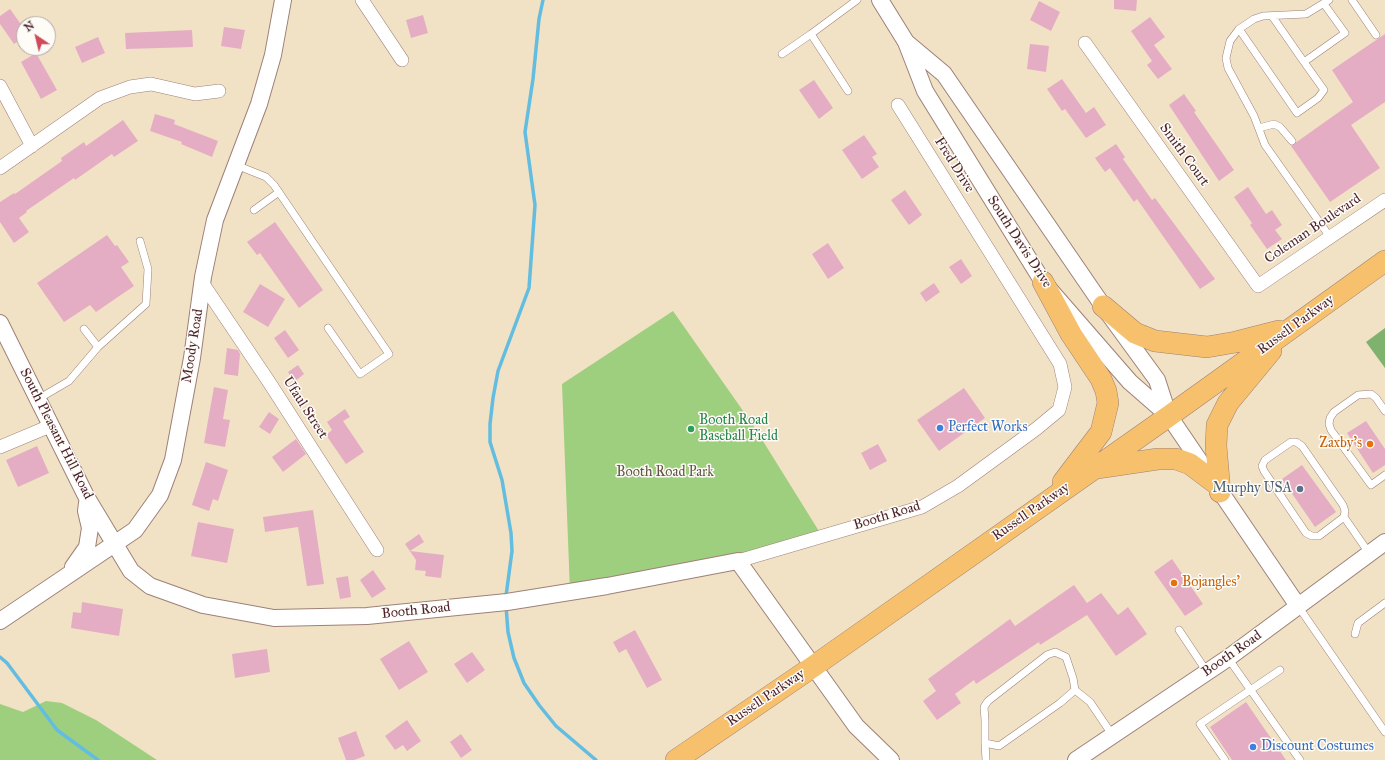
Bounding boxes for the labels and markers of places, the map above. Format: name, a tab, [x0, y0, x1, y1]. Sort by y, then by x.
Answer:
place label: Booth Road Baseball Field	[699, 413, 778, 446]
place label: Perfect Works	[948, 420, 1028, 436]
marker: Perfect Works	[935, 423, 945, 433]
marker: Booth Road Baseball Field	[686, 424, 696, 434]
place label: Zaxby's	[1319, 436, 1362, 452]
marker: Zaxby's	[1365, 439, 1375, 449]
place label: Murphy USA	[1213, 481, 1292, 497]
marker: Murphy USA	[1295, 484, 1305, 494]
place label: Bojangles'	[1182, 575, 1240, 591]
marker: Bojangles'	[1169, 578, 1179, 588]
place label: Discount Costumes	[1261, 739, 1374, 755]
marker: Discount Costumes	[1248, 742, 1258, 752]

